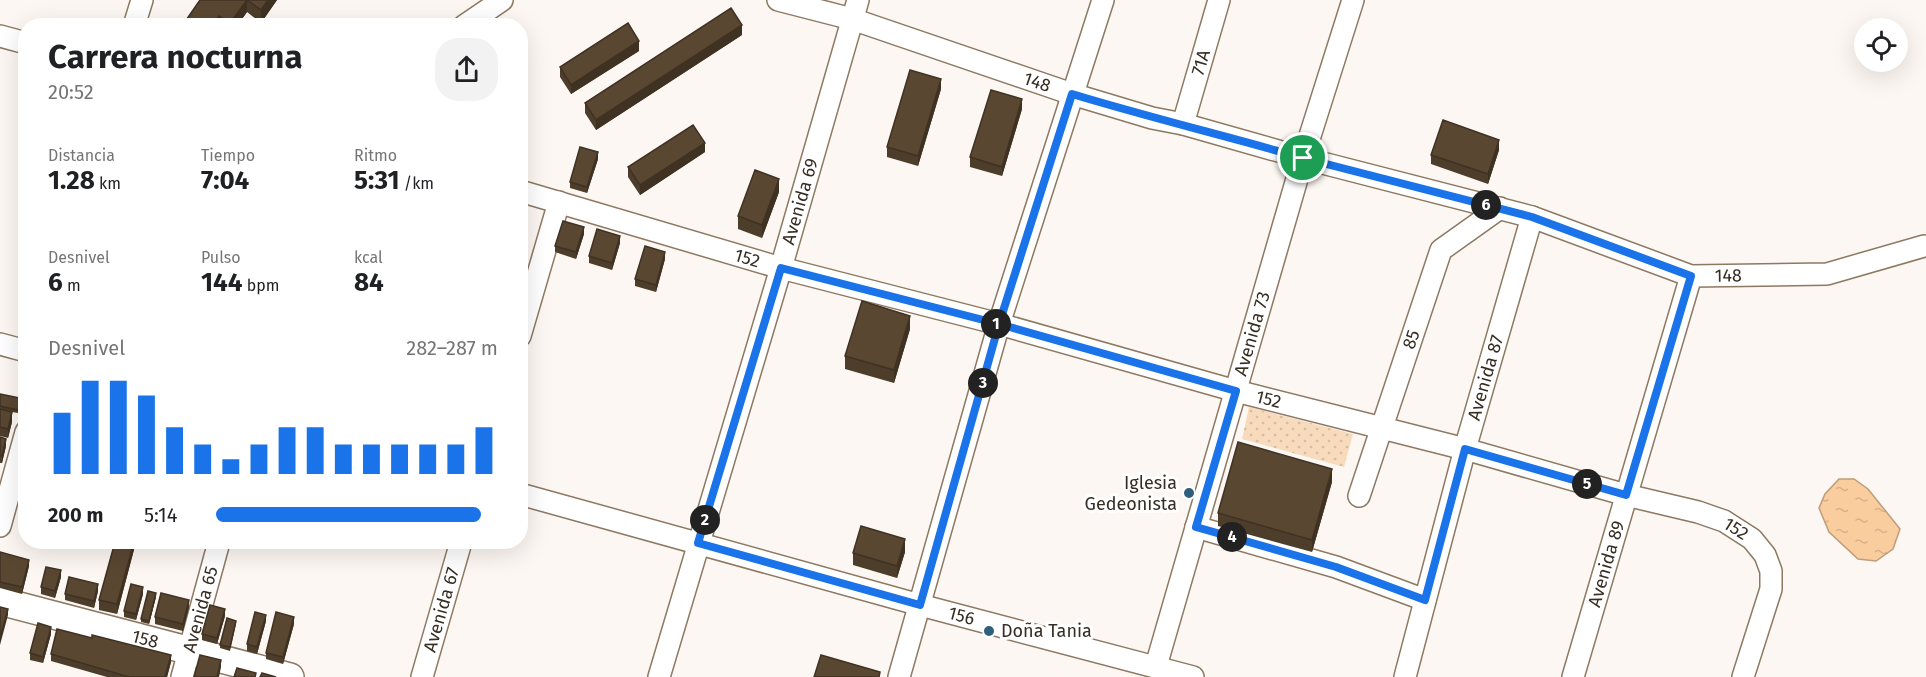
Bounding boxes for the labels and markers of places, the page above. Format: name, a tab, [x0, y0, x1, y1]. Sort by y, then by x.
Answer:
pin	[1277, 132, 1328, 183]
pin: 6	[1471, 190, 1501, 220]
pin: 1	[981, 309, 1011, 339]
pin: 3	[968, 368, 998, 398]
pin: 5	[1572, 469, 1602, 499]
place label: Iglesia Gedeonista	[1085, 472, 1177, 515]
marker: Iglesia Gedeonista	[1182, 486, 1196, 500]
pin: 2	[690, 505, 720, 535]
pin: 4	[1217, 522, 1247, 552]
place label: Doña Tania	[1001, 620, 1092, 642]
marker: Doña Tania	[982, 624, 996, 638]

